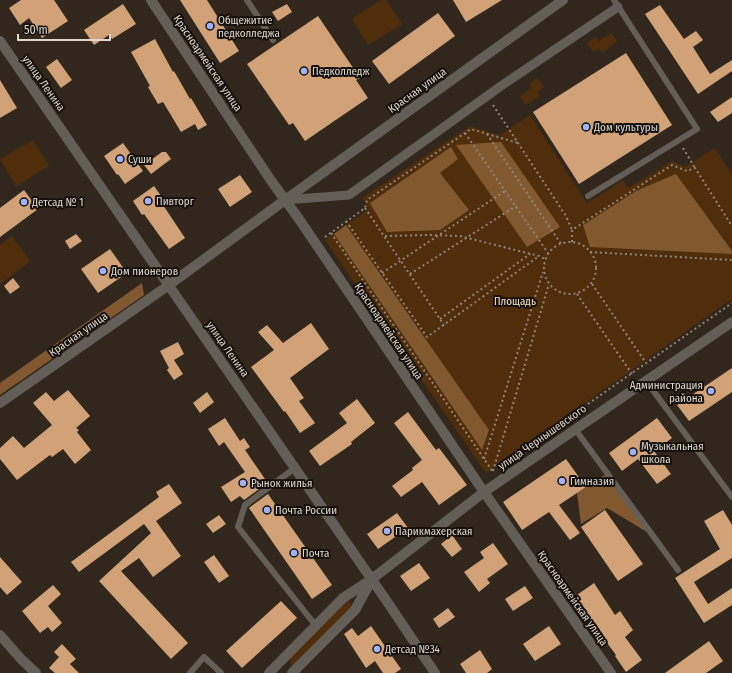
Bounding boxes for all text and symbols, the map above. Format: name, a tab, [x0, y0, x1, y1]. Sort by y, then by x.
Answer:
street label: Красноармейская улица	[171, 13, 245, 114]
place label: Общежитие педколледжа	[218, 14, 280, 40]
scale bar	[18, 16, 110, 42]
marker: Общежитие педколледжа	[205, 21, 215, 31]
text: 50 m	[24, 23, 48, 37]
street label: улица Ленина	[20, 53, 68, 114]
place label: Педколледж	[312, 65, 369, 78]
street label: Красная улица	[386, 65, 449, 116]
marker: Педколледж	[299, 66, 309, 76]
place label: Дом культуры	[593, 121, 658, 134]
marker: Дом культуры	[581, 122, 591, 132]
place label: Суши	[128, 153, 152, 166]
marker: Суши	[115, 154, 125, 164]
place label: Пивторг	[156, 195, 195, 208]
place label: Детсад № 1	[31, 196, 84, 209]
marker: Пивторг	[143, 196, 153, 206]
marker: Детсад № 1	[19, 197, 29, 207]
place label: Дом пионеров	[110, 265, 178, 278]
marker: Дом пионеров	[98, 266, 108, 276]
street label: Красноармейская улица	[352, 281, 426, 382]
park label: Площадь	[494, 295, 536, 308]
street label: Красная улица	[46, 309, 110, 359]
street label: улица Ленина	[204, 319, 252, 380]
place label: Администрация района	[630, 379, 703, 405]
marker: Администрация района	[706, 386, 716, 396]
street label: улица Чернышевского	[496, 402, 589, 473]
place label: Музыкальная школа	[641, 440, 704, 466]
marker: Музыкальная школа	[628, 447, 638, 457]
place label: Гимназия	[570, 475, 614, 488]
marker: Гимназия	[557, 476, 567, 486]
place label: Рынок жилья	[251, 477, 312, 490]
marker: Рынок жилья	[238, 478, 248, 488]
place label: Почта России	[275, 504, 337, 517]
marker: Почта России	[262, 505, 272, 515]
place label: Парикмахерская	[395, 525, 473, 538]
marker: Парикмахерская	[382, 526, 392, 536]
place label: Почта	[302, 547, 329, 560]
marker: Почта	[289, 548, 299, 558]
street label: Красноармейская улица	[535, 548, 610, 648]
place label: Детсад №34	[384, 643, 441, 656]
marker: Детсад №34	[372, 644, 382, 654]

